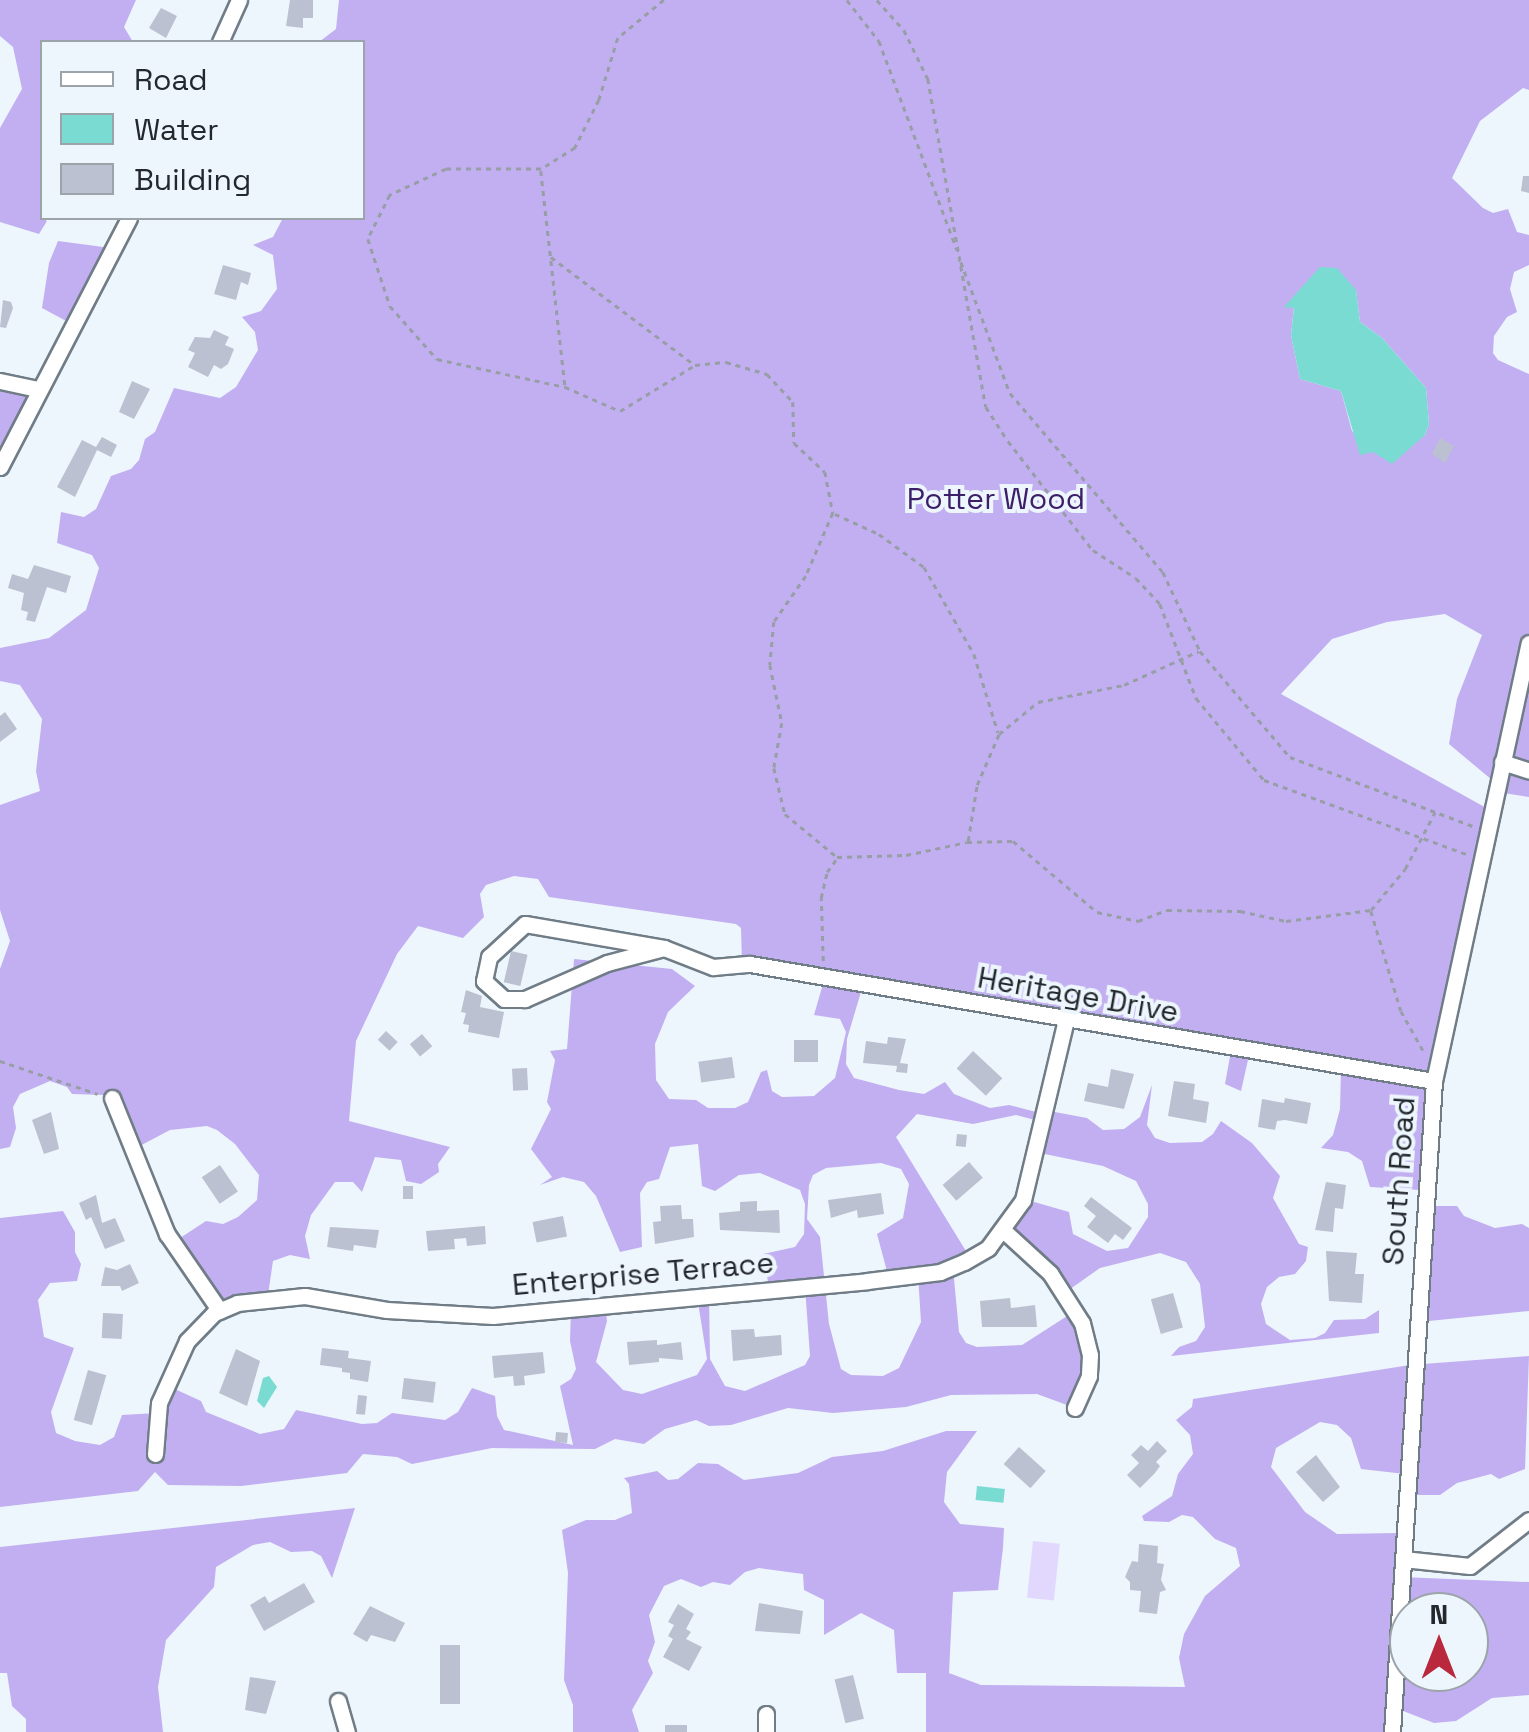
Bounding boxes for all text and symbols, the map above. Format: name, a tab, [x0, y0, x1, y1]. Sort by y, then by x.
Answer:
legend	[40, 40, 365, 220]
text: Road	[134, 60, 208, 99]
text: Water	[134, 110, 219, 149]
text: Building	[134, 160, 251, 199]
park label: Potter Wood	[907, 481, 1085, 517]
street label: Heritage Drive	[975, 960, 1181, 1030]
street label: South Road	[1375, 1096, 1423, 1266]
street label: Enterprise Terrace	[510, 1245, 776, 1303]
north arrow	[1389, 1592, 1489, 1692]
text: N	[1430, 1596, 1448, 1632]

